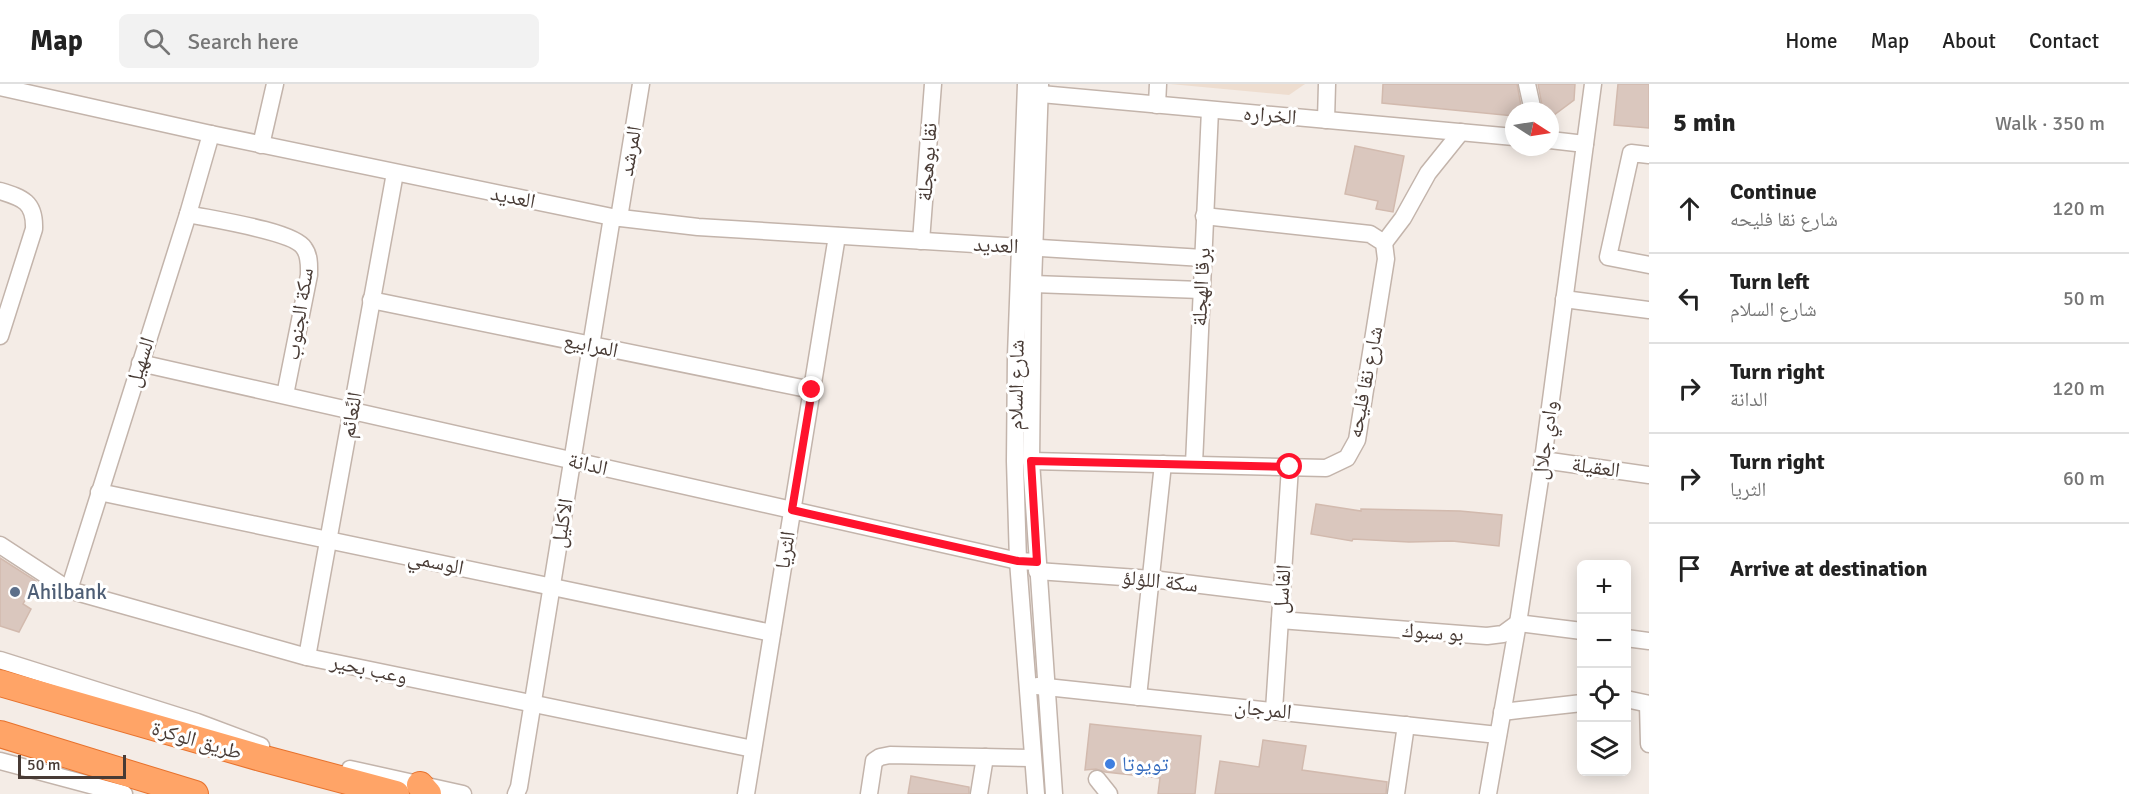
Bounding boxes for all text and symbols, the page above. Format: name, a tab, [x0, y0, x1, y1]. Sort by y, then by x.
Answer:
search box	[119, 14, 539, 68]
text: Map	[30, 24, 83, 58]
icon: search	[140, 25, 173, 58]
text: Search here	[188, 28, 299, 55]
text: Home	[1785, 28, 1838, 54]
text: Map	[1871, 28, 1909, 54]
text: About	[1942, 28, 1996, 54]
text: Contact	[2029, 28, 2099, 54]
street label: الخراره	[1242, 100, 1298, 130]
north arrow	[1505, 102, 1559, 156]
text: 5 min	[1673, 107, 1736, 139]
text: Walk · 350 m	[1995, 111, 2105, 136]
street label: نقا بوهجلة	[911, 122, 943, 202]
street label: المرشد	[613, 124, 647, 178]
text: Continue	[1730, 178, 1817, 205]
street label: العديد	[488, 180, 538, 214]
icon: ahead	[1673, 192, 1706, 225]
text: 120 m	[2052, 196, 2105, 221]
text: شارع نقا فليحه	[1730, 207, 1838, 232]
street label: العديد	[973, 231, 1019, 259]
street label: برقا الهجلة	[1186, 247, 1216, 327]
street label: سكة الجنوب	[279, 266, 319, 362]
text: Turn left	[1730, 268, 1810, 295]
icon: left	[1673, 282, 1706, 315]
text: 50 m	[2063, 286, 2105, 311]
text: شارع السلام	[1730, 297, 1817, 322]
street label: شارع نقا فليحه	[1341, 324, 1389, 440]
street label: المرابيع	[561, 327, 621, 363]
street label: السهيل	[120, 334, 160, 390]
street label: شارع السلام	[1002, 339, 1031, 431]
text: Turn right	[1730, 358, 1825, 385]
icon: right	[1673, 372, 1706, 405]
route end	[798, 376, 824, 402]
text: 120 m	[2052, 376, 2105, 401]
text: الدانة	[1730, 387, 1768, 412]
street label: النًعائم	[334, 390, 369, 440]
street label: وادي جلال	[1527, 399, 1567, 482]
street label: الدانة	[566, 447, 610, 481]
text: Turn right	[1730, 448, 1825, 475]
street label: العقيلة	[1570, 451, 1622, 483]
route start	[1276, 453, 1302, 479]
icon: right	[1673, 462, 1706, 495]
text: 60 m	[2063, 466, 2105, 491]
text: الثريا	[1730, 477, 1766, 502]
street label: الاكليل	[545, 496, 579, 550]
street label: الثريا	[769, 529, 801, 571]
street label: الوسمي	[405, 543, 466, 584]
icon: arrive	[1673, 552, 1706, 585]
text: Arrive at destination	[1730, 555, 1927, 582]
map controls	[1577, 560, 1631, 776]
button: +	[1577, 560, 1631, 614]
street label: سكة اللؤلؤ	[1121, 564, 1199, 598]
street label: الفاسل	[1267, 564, 1297, 614]
place label: Ahilbank	[27, 579, 107, 605]
marker: Ahilbank	[8, 585, 22, 599]
button: −	[1577, 614, 1631, 668]
street label: بو سبوك	[1401, 617, 1465, 647]
street label: وعب بحير	[327, 648, 410, 690]
button: locate	[1577, 668, 1631, 722]
street label: المرجان	[1233, 693, 1293, 725]
street label: طريق الوكرة	[149, 715, 245, 765]
button: layers	[1577, 722, 1631, 776]
place label: تويوتا	[1122, 751, 1169, 777]
scale bar	[18, 752, 126, 780]
text: 50 m	[27, 755, 61, 775]
marker: تويوتا	[1103, 757, 1117, 771]

